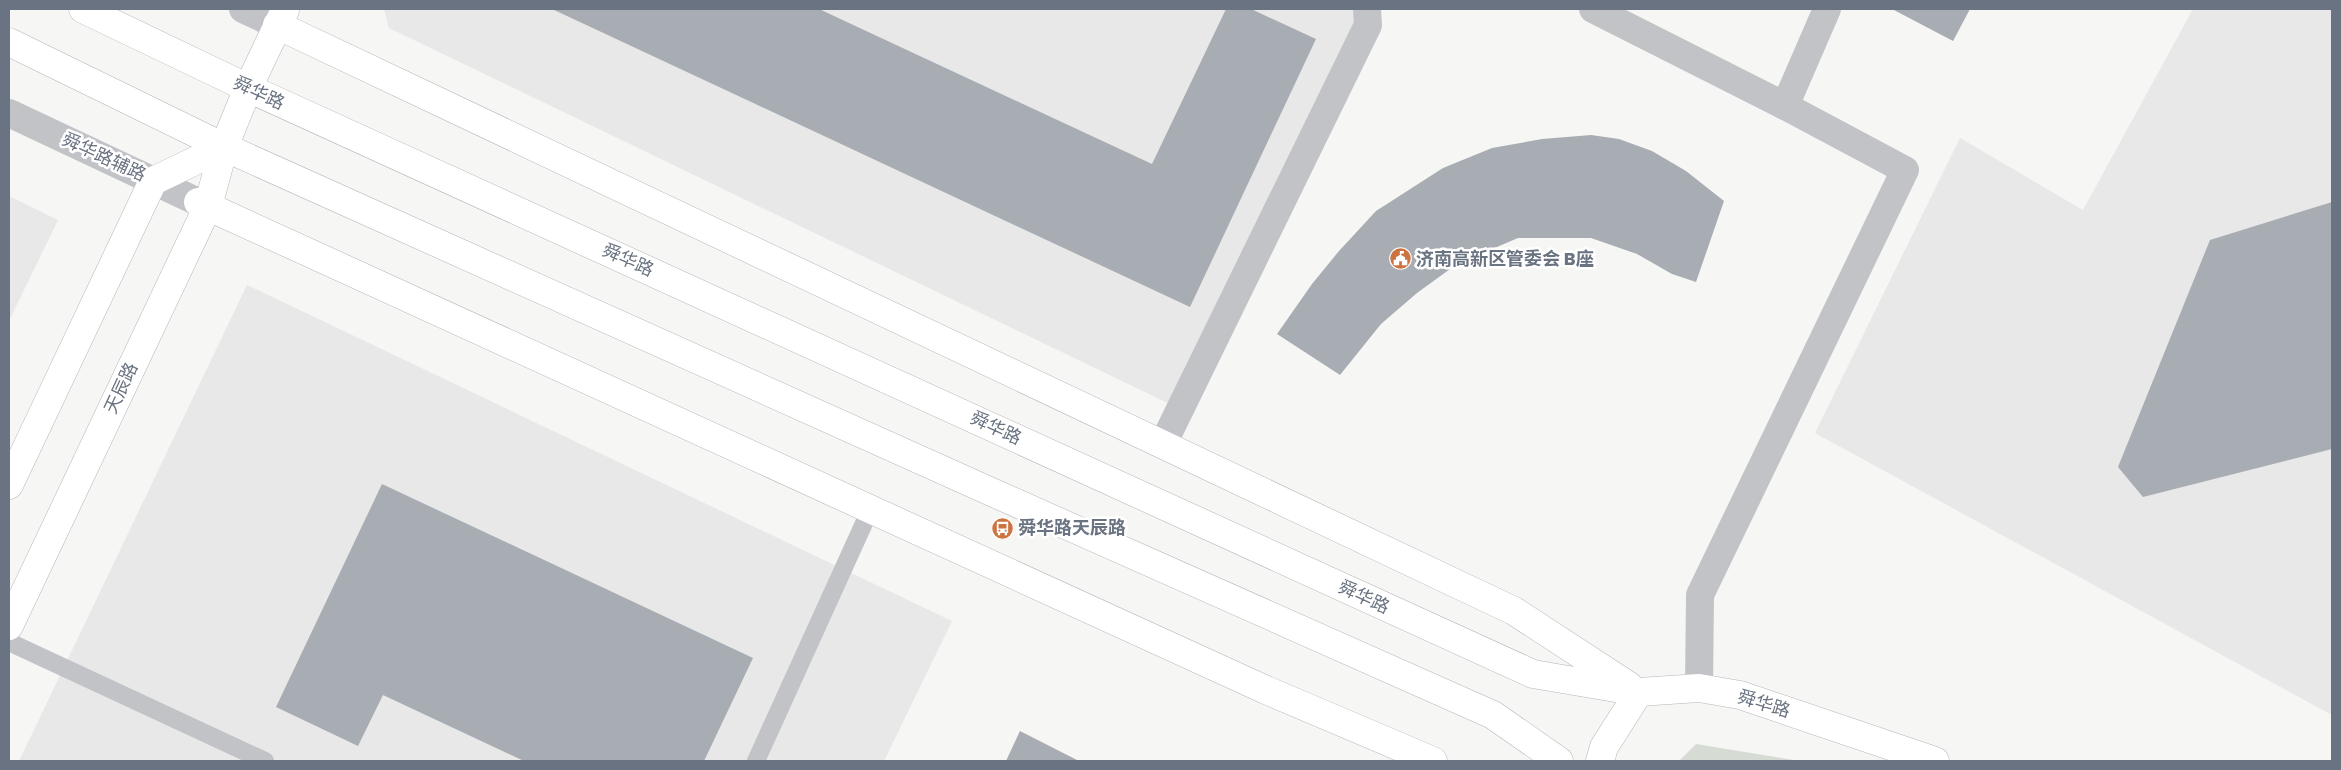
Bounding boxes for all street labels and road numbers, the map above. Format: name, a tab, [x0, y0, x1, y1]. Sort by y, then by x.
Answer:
street label: 舜华路	[229, 70, 289, 115]
street label: 舜华路辅路	[58, 126, 150, 187]
street label: 舜华路	[598, 237, 658, 282]
street label: 天辰路	[98, 358, 143, 418]
street label: 舜华路	[966, 405, 1026, 450]
street label: 舜华路	[1334, 574, 1394, 619]
street label: 舜华路	[1735, 684, 1794, 723]

